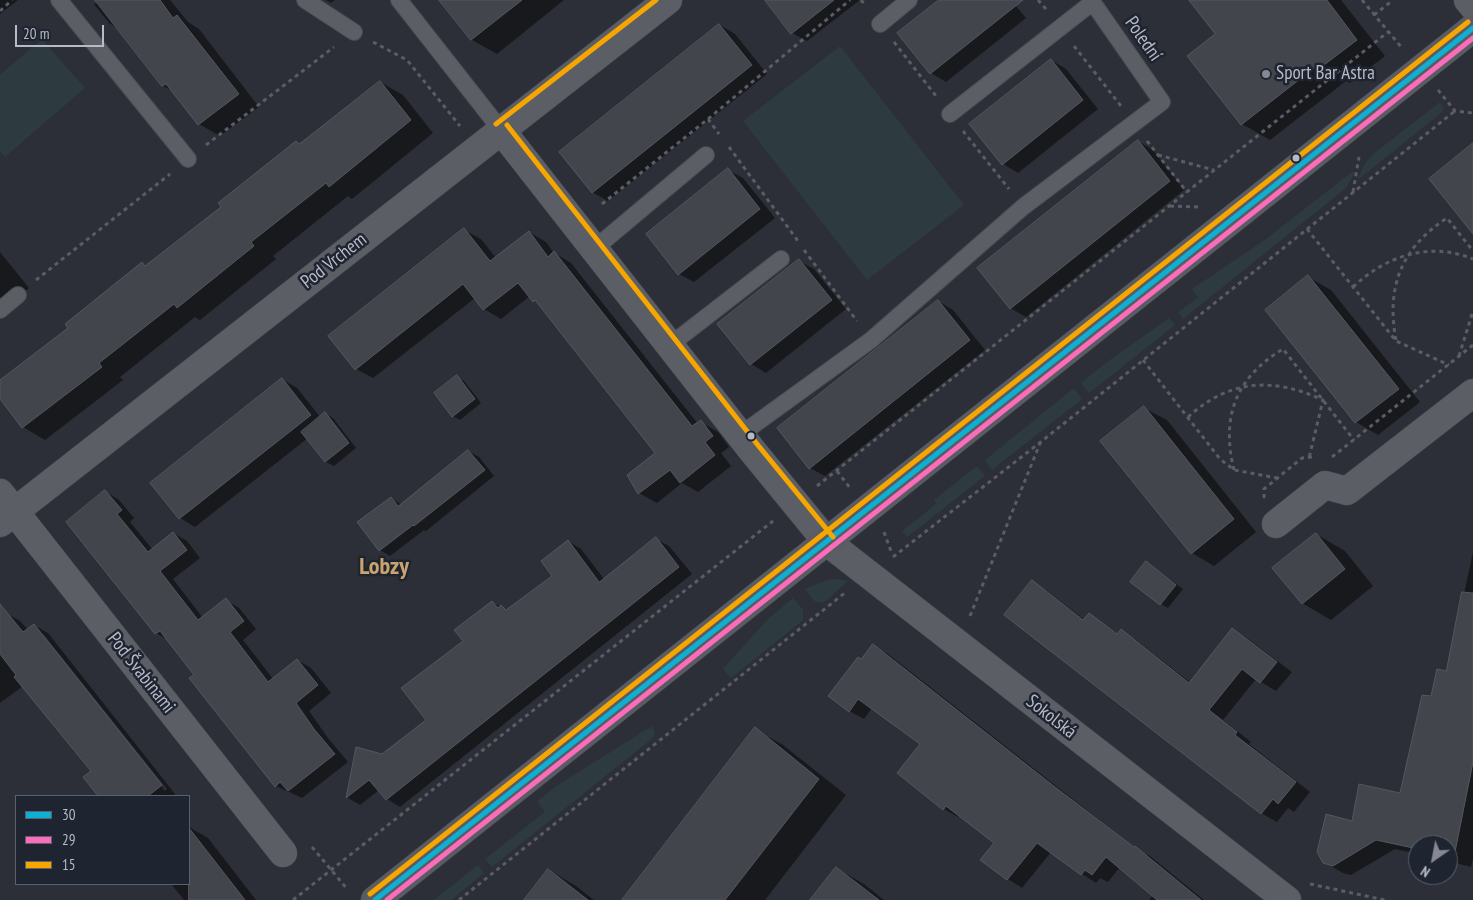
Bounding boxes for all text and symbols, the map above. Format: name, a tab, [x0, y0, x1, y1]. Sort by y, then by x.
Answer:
street label: Polední	[1120, 12, 1166, 66]
scale bar	[18, 15, 106, 47]
text: 20 m	[23, 24, 49, 43]
place label: Sport Bar Astra	[1276, 63, 1375, 85]
marker: Sport Bar Astra	[1260, 68, 1272, 80]
unlabelled marker	[1291, 153, 1301, 163]
street label: Pod Vrchem	[297, 228, 371, 294]
unlabelled marker	[746, 431, 756, 441]
district label: Lobzy	[359, 553, 409, 581]
street label: Pod Švabinami	[102, 628, 180, 718]
street label: Sokolská	[1021, 690, 1081, 744]
legend	[15, 795, 190, 885]
text: 30	[62, 805, 76, 824]
text: 29	[62, 830, 76, 849]
north arrow	[1408, 835, 1458, 885]
text: 15	[62, 855, 76, 874]
text: N	[1417, 862, 1433, 881]

